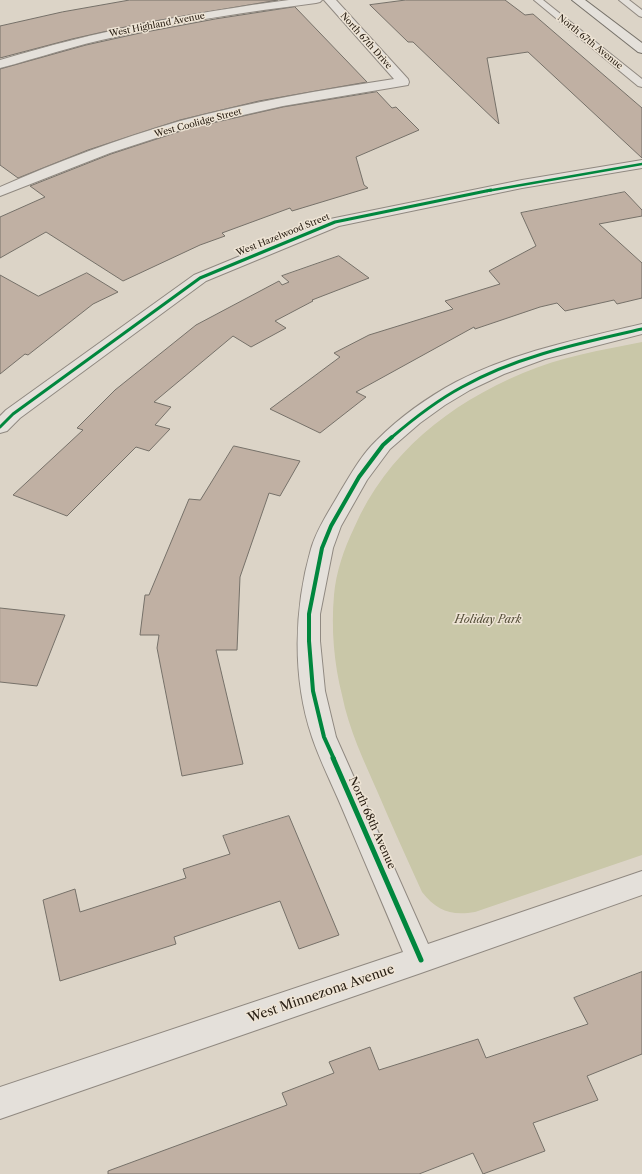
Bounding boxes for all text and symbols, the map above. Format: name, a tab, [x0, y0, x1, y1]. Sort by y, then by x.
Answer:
street label: West Highland Avenue	[108, 10, 206, 40]
street label: North 67th Drive	[338, 11, 394, 71]
street label: North 67th Avenue	[555, 12, 625, 72]
street label: West Coolidge Street	[153, 106, 243, 140]
street label: West Hazelwood Street	[235, 211, 331, 259]
park label: Holiday Park	[454, 613, 522, 627]
street label: North 68th Avenue	[346, 775, 398, 871]
street label: West Minnezona Avenue	[246, 962, 396, 1026]

